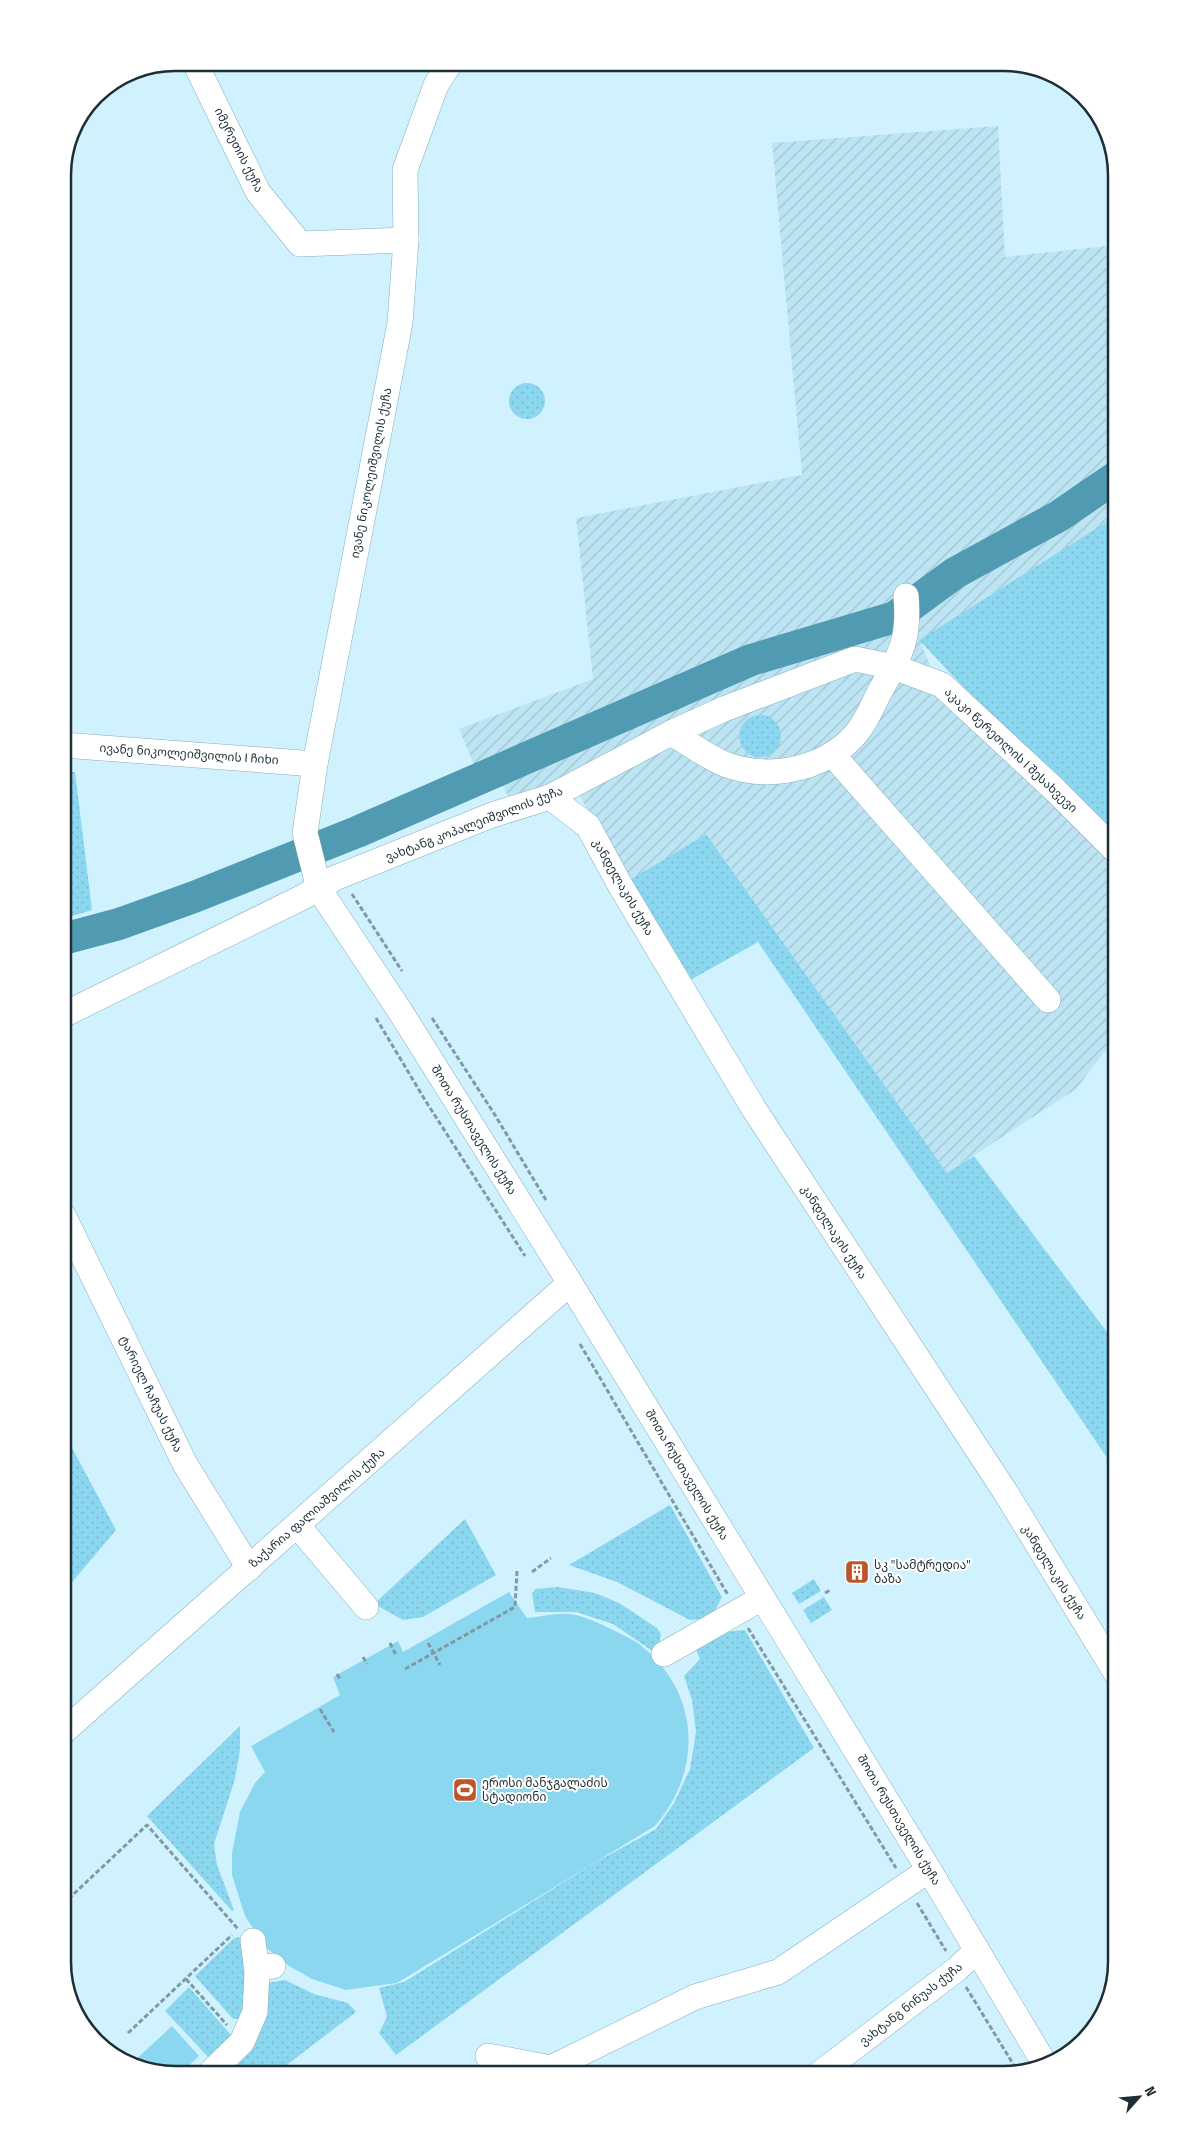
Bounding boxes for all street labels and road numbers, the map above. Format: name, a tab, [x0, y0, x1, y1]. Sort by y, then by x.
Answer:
street label: იმერეთის ქუჩა	[212, 105, 266, 195]
street label: ივანე ნიკოლეიშვილის ქუჩა	[348, 387, 395, 560]
street label: აკაკი წერეთლის I შესახვევი	[941, 685, 1080, 816]
street label: ივანე ნიკოლეიშვილის I ჩიხი	[99, 741, 279, 768]
street label: ვახტანგ კოპალეიშვილის ქუჩა	[383, 784, 565, 865]
street label: კანდელაკის ქუჩა	[589, 836, 656, 938]
street label: შოთა რუსთაველის ქუჩა	[428, 1063, 520, 1198]
street label: კანდელაკის ქუჩა	[797, 1182, 870, 1282]
street label: ტარიელ ჩაჩუას ქუჩა	[116, 1333, 185, 1455]
street label: შოთა რუსთაველის ქუჩა	[642, 1407, 732, 1543]
street label: ზაქარია ფალიაშვილის ქუჩა	[246, 1445, 388, 1572]
street label: კანდელაკის ქუჩა	[1018, 1522, 1089, 1623]
street label: შოთა რუსთაველის ქუჩა	[854, 1752, 944, 1888]
street label: ვახტანგ ნინუას ქუჩა	[857, 1960, 965, 2048]

